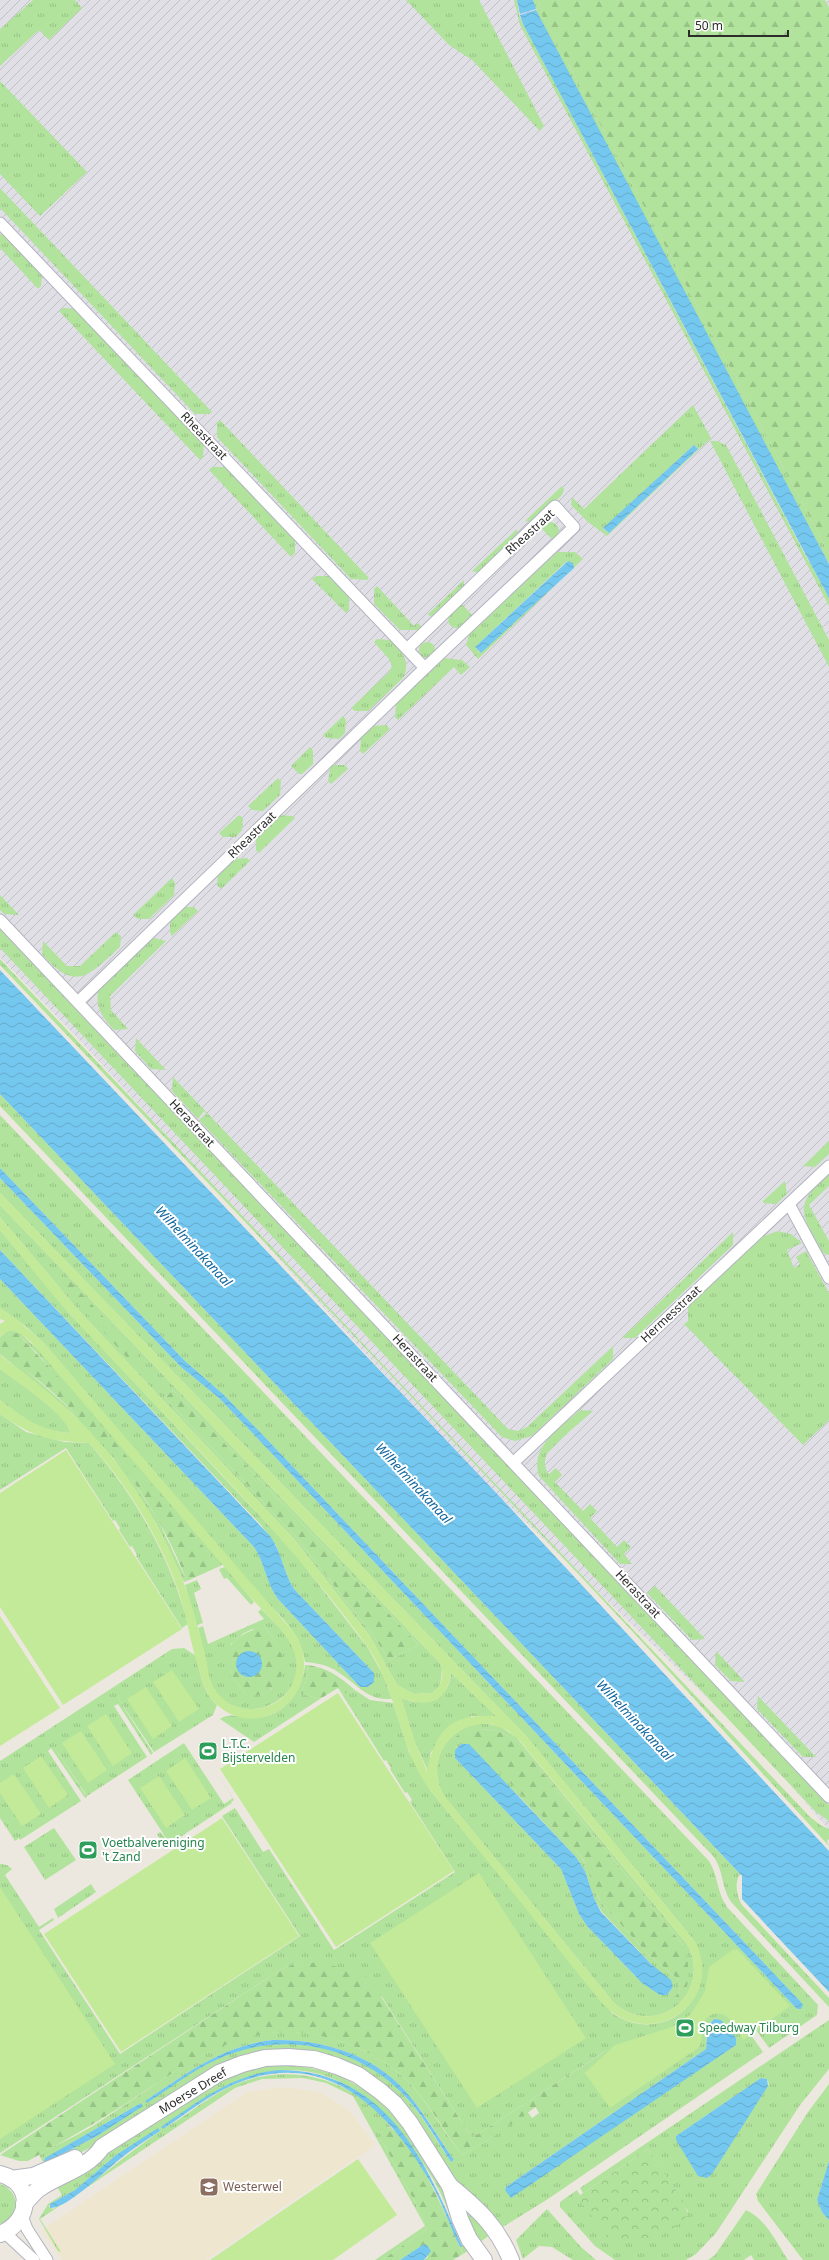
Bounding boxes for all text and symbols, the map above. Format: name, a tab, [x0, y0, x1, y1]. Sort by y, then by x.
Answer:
scale bar	[689, 12, 788, 38]
text: 50 m	[695, 17, 723, 34]
street label: Rheastraat	[177, 408, 232, 464]
street label: Rheastraat	[501, 504, 559, 558]
street label: Rheastraat	[224, 807, 280, 862]
street label: Herastraat	[166, 1095, 219, 1151]
water label: Wilhelminakanaal	[152, 1202, 237, 1291]
street label: Hermesstraat	[637, 1281, 705, 1346]
street label: Herastraat	[389, 1330, 442, 1386]
water label: Wilhelminakanaal	[372, 1439, 457, 1528]
street label: Herastraat	[612, 1566, 665, 1622]
water label: Wilhelminakanaal	[593, 1676, 678, 1765]
place label: L.T.C. Bijstervelden	[222, 1735, 295, 1766]
sports icon: L.T.C. Bijstervelden	[197, 1740, 219, 1762]
place label: Voetbalvereniging 't Zand	[102, 1834, 205, 1865]
sports icon: Voetbalvereniging 't Zand	[77, 1839, 99, 1861]
sports icon: Speedway Tilburg	[674, 2017, 696, 2039]
place label: Speedway Tilburg	[699, 2019, 799, 2036]
street label: Moerse Dreef	[156, 2063, 231, 2118]
school or university icon: Westerwel	[198, 2176, 220, 2198]
place label: Westerwel	[223, 2178, 282, 2195]

